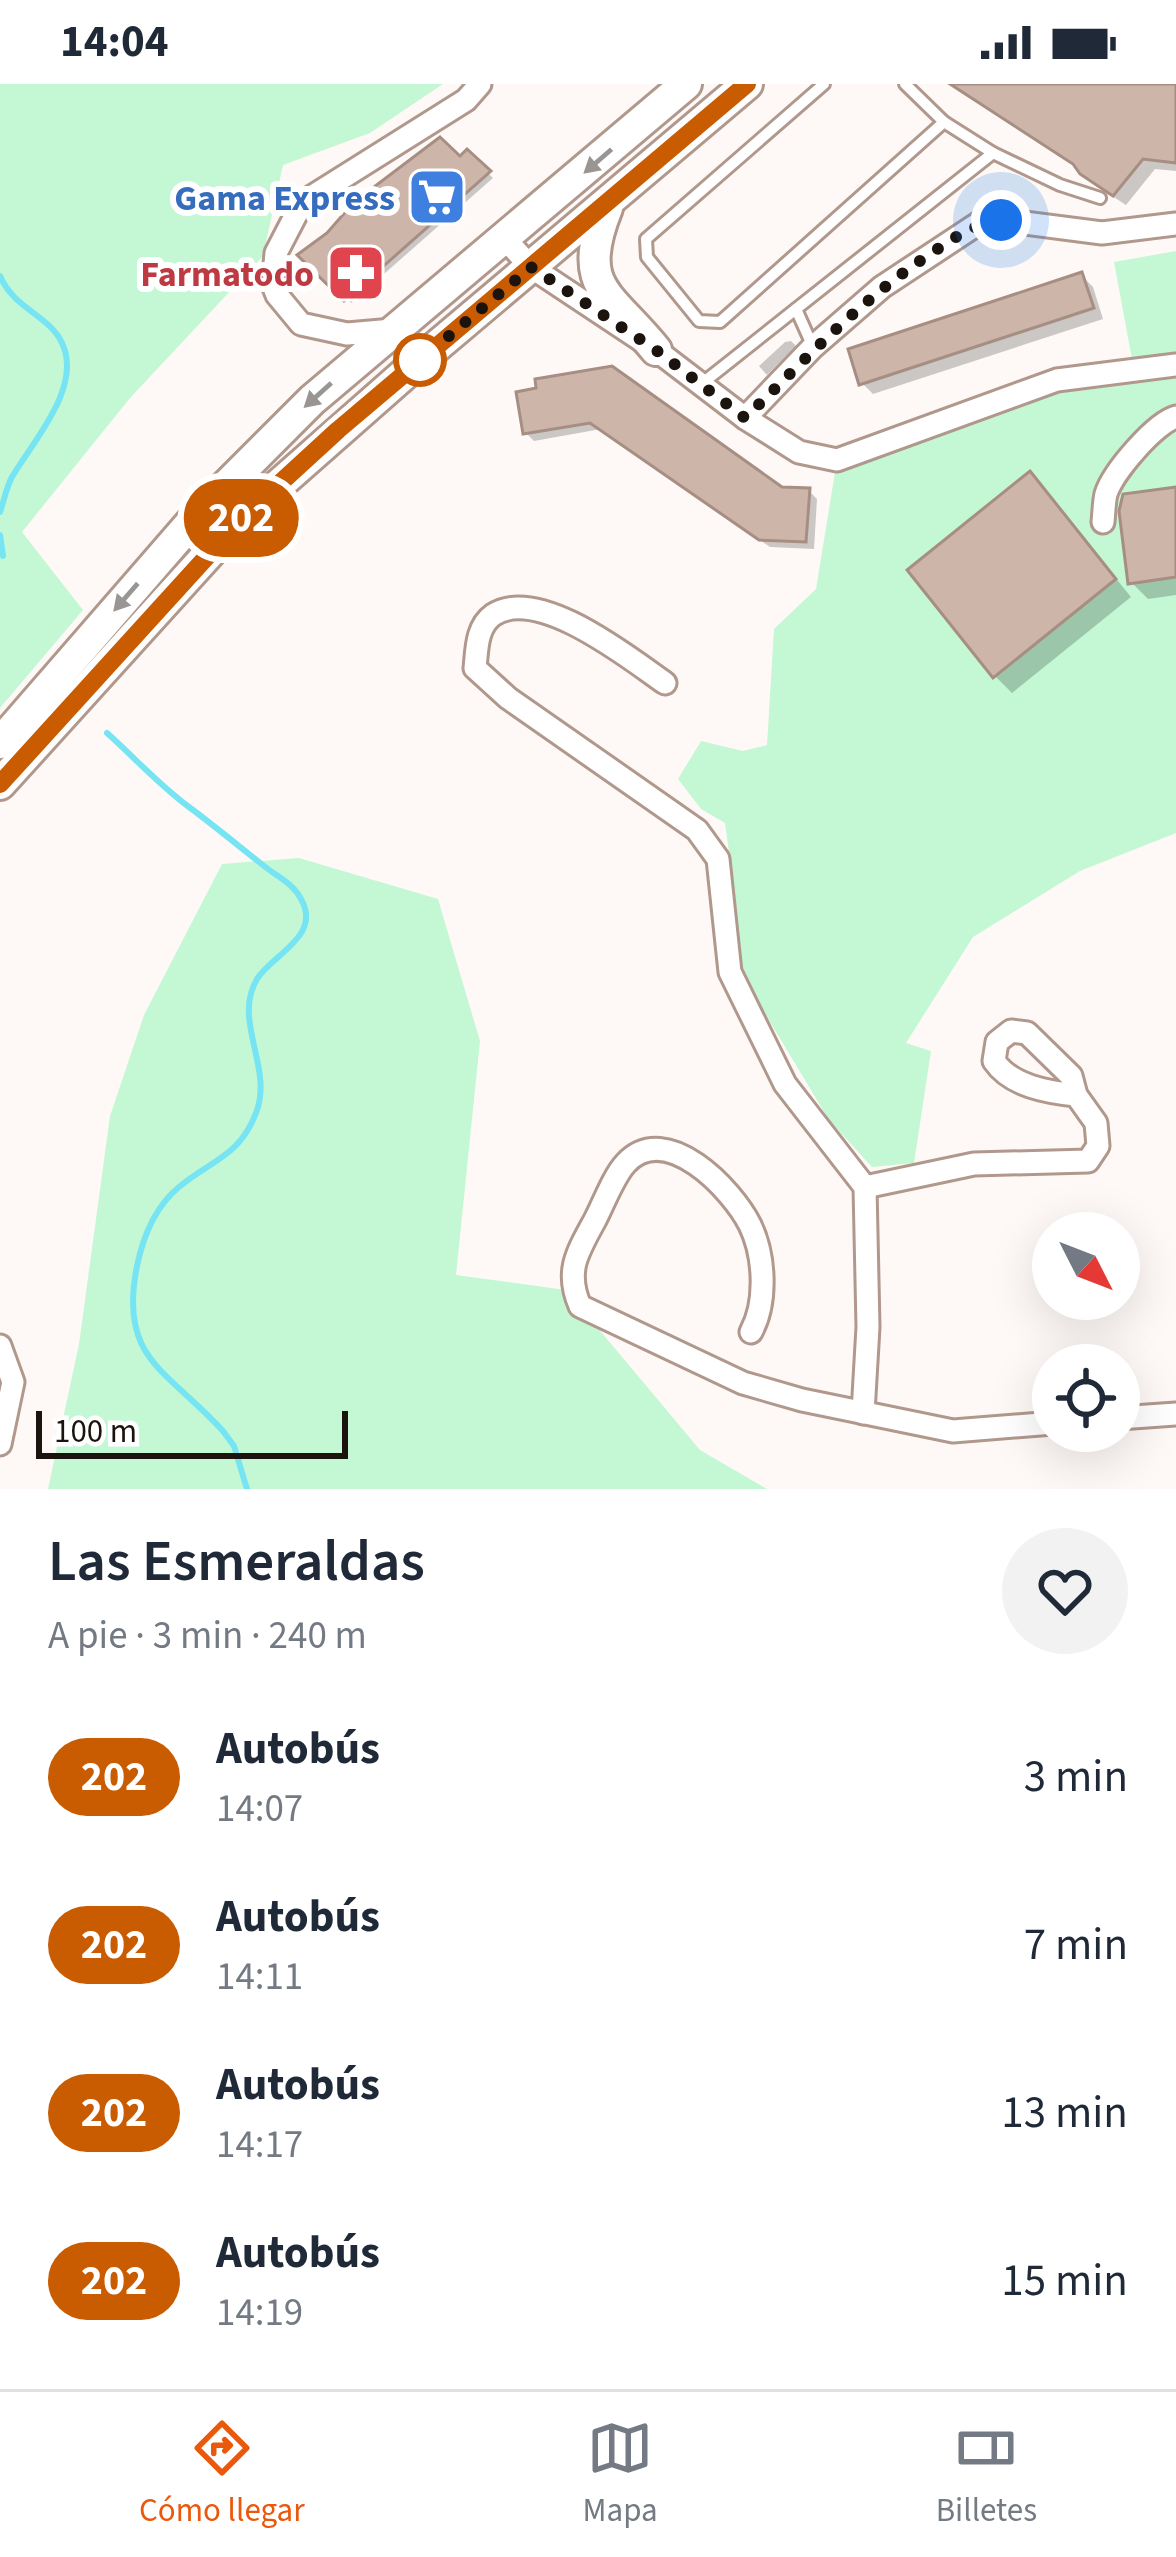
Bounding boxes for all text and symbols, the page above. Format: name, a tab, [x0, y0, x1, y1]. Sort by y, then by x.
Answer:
text: 14:04	[60, 10, 169, 74]
one-way arrow	[583, 147, 613, 173]
supermarket icon: Gama Express	[406, 166, 468, 228]
place label: Gama Express	[174, 173, 395, 224]
your location	[971, 190, 1031, 250]
pharmacy icon: Farmatodo	[325, 242, 387, 304]
place label: Farmatodo	[140, 249, 314, 300]
unlabelled marker	[395, 335, 445, 385]
one-way arrow	[303, 381, 333, 408]
line badge: 202	[172, 479, 310, 557]
text: 202	[208, 488, 274, 548]
one-way arrow	[114, 582, 140, 612]
north arrow	[1032, 1212, 1140, 1320]
map controls	[1032, 1212, 1140, 1452]
button: locate	[1032, 1344, 1140, 1452]
scale bar	[36, 1405, 348, 1458]
text: 100 m	[54, 1408, 137, 1455]
text: Las Esmeraldas	[48, 1522, 425, 1603]
button: heart	[1002, 1528, 1128, 1654]
text: A pie · 3 min · 240 m	[48, 1608, 367, 1664]
text: Autobús	[216, 1717, 380, 1781]
text: 3 min	[1024, 1745, 1128, 1809]
text: 202	[81, 1747, 147, 1807]
text: 14:07	[216, 1781, 303, 1837]
text: Autobús	[216, 1885, 380, 1949]
text: 7 min	[1024, 1913, 1128, 1977]
text: 202	[81, 1915, 147, 1975]
text: 14:11	[216, 1949, 303, 2005]
text: Autobús	[216, 2053, 380, 2117]
text: 13 min	[1001, 2081, 1128, 2145]
text: 202	[81, 2083, 147, 2143]
text: 14:17	[216, 2117, 303, 2173]
text: Autobús	[216, 2221, 380, 2285]
text: 15 min	[1001, 2249, 1128, 2313]
text: 202	[81, 2251, 147, 2311]
text: 14:19	[216, 2285, 303, 2341]
tab: Cómo llegar	[139, 2415, 305, 2534]
tab: Mapa	[583, 2415, 658, 2534]
tab: Billetes	[936, 2415, 1037, 2534]

